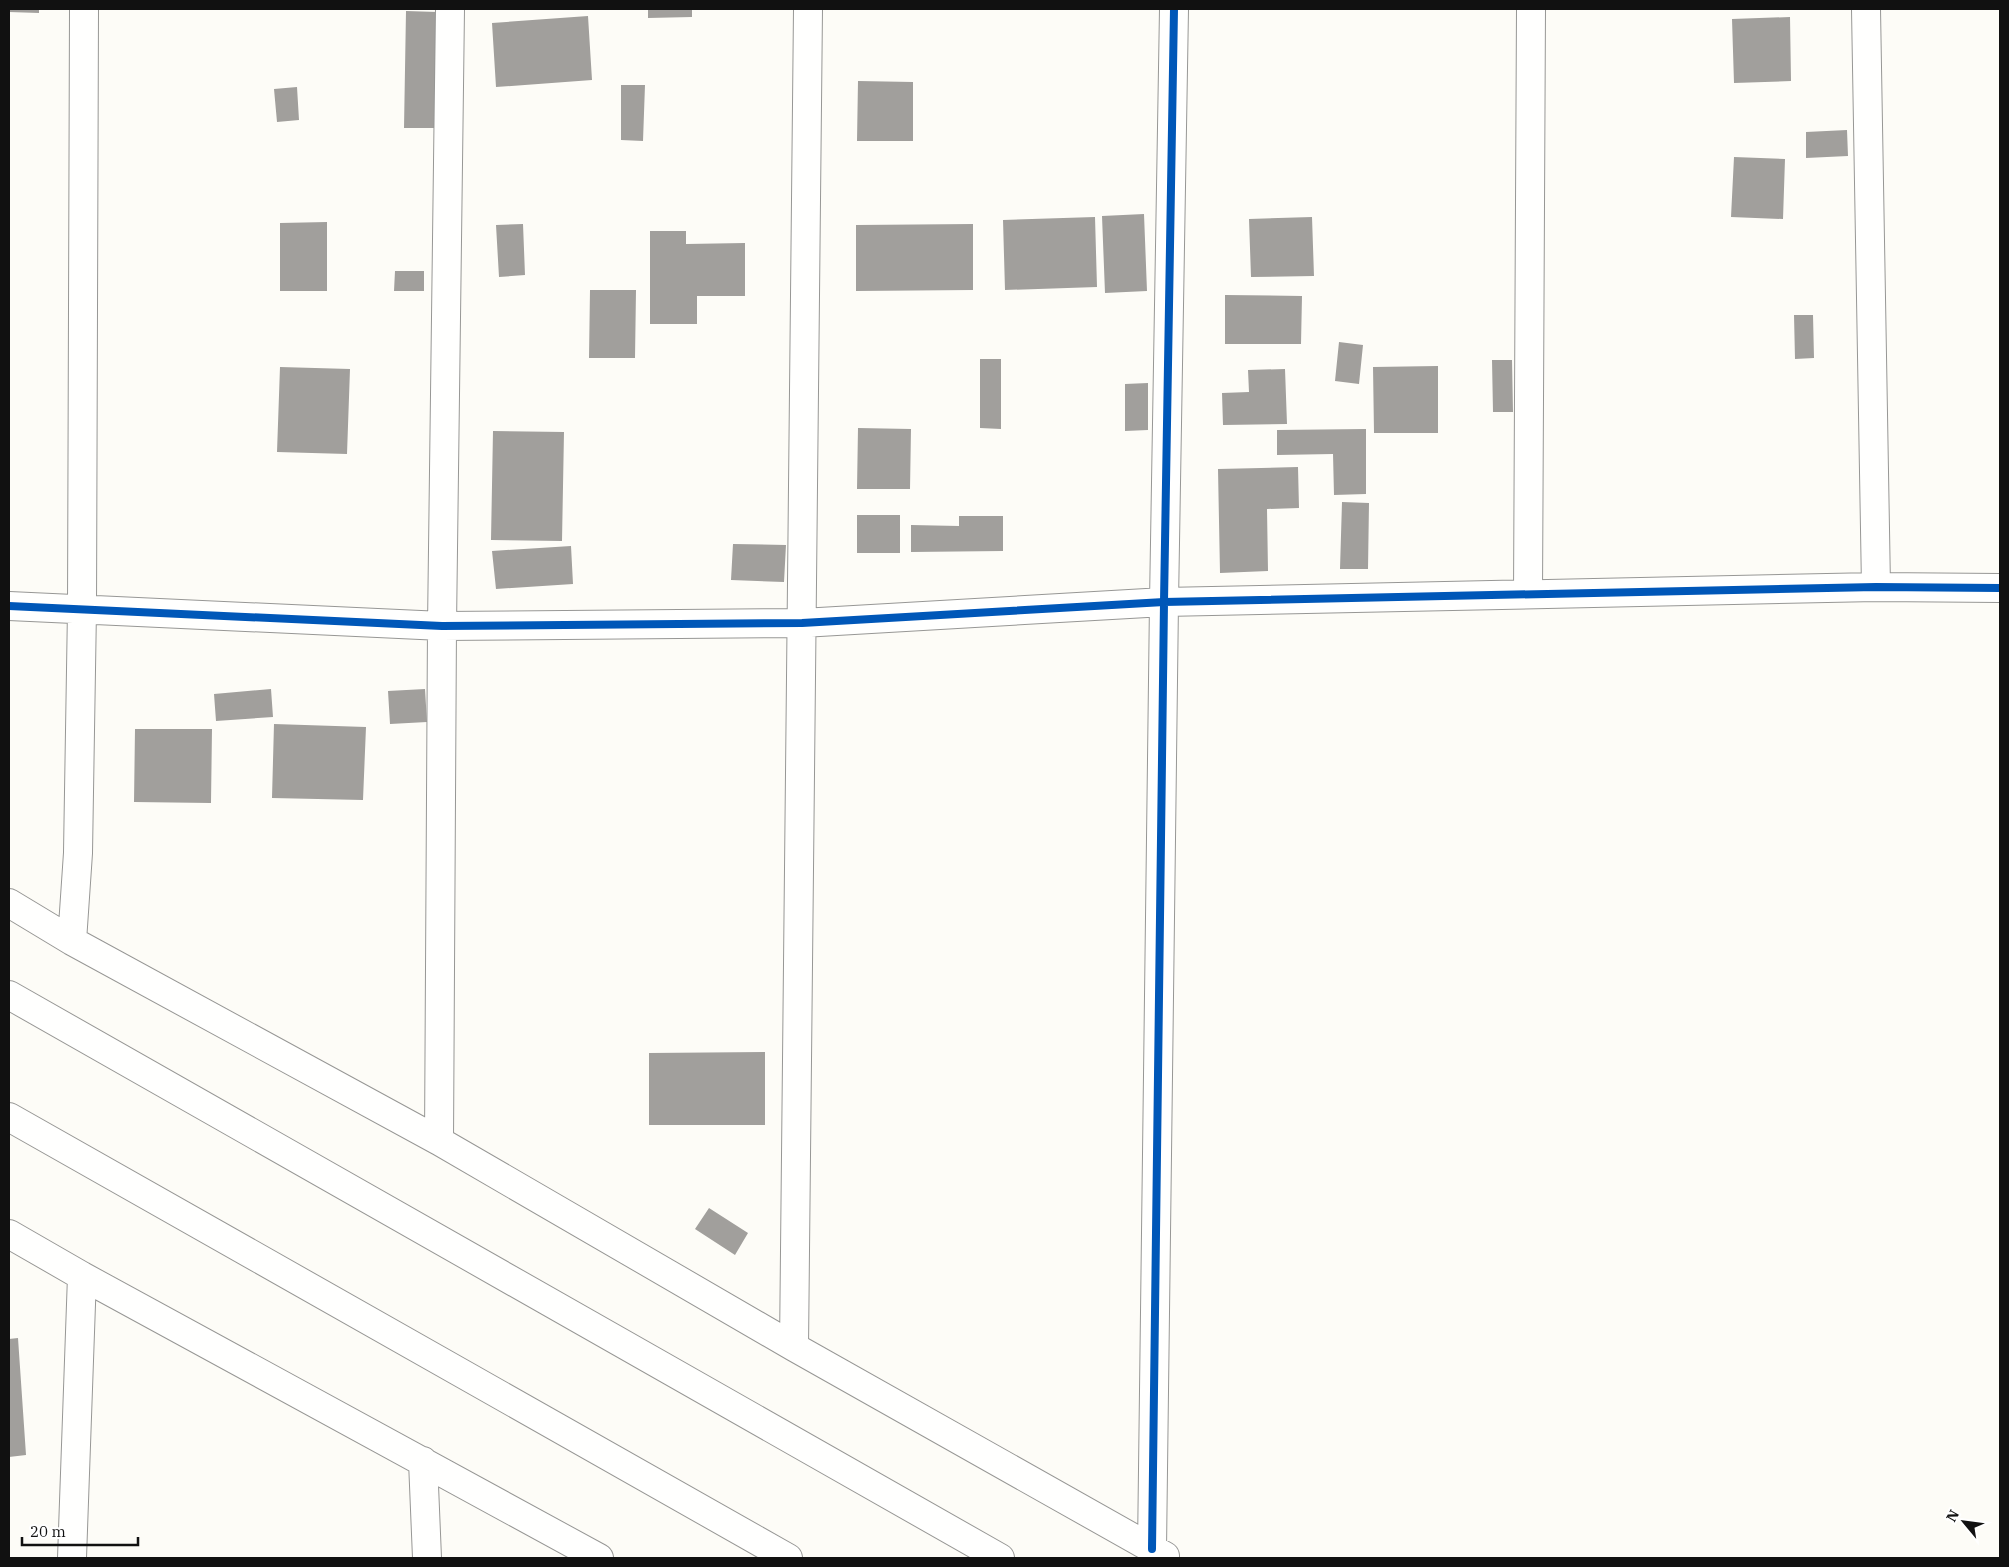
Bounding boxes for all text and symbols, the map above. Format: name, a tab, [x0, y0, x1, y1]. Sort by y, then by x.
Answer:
north arrow	[1939, 1497, 1989, 1547]
text: N	[1942, 1506, 1963, 1525]
scale bar	[22, 1514, 139, 1546]
text: 20 m	[30, 1522, 66, 1541]

